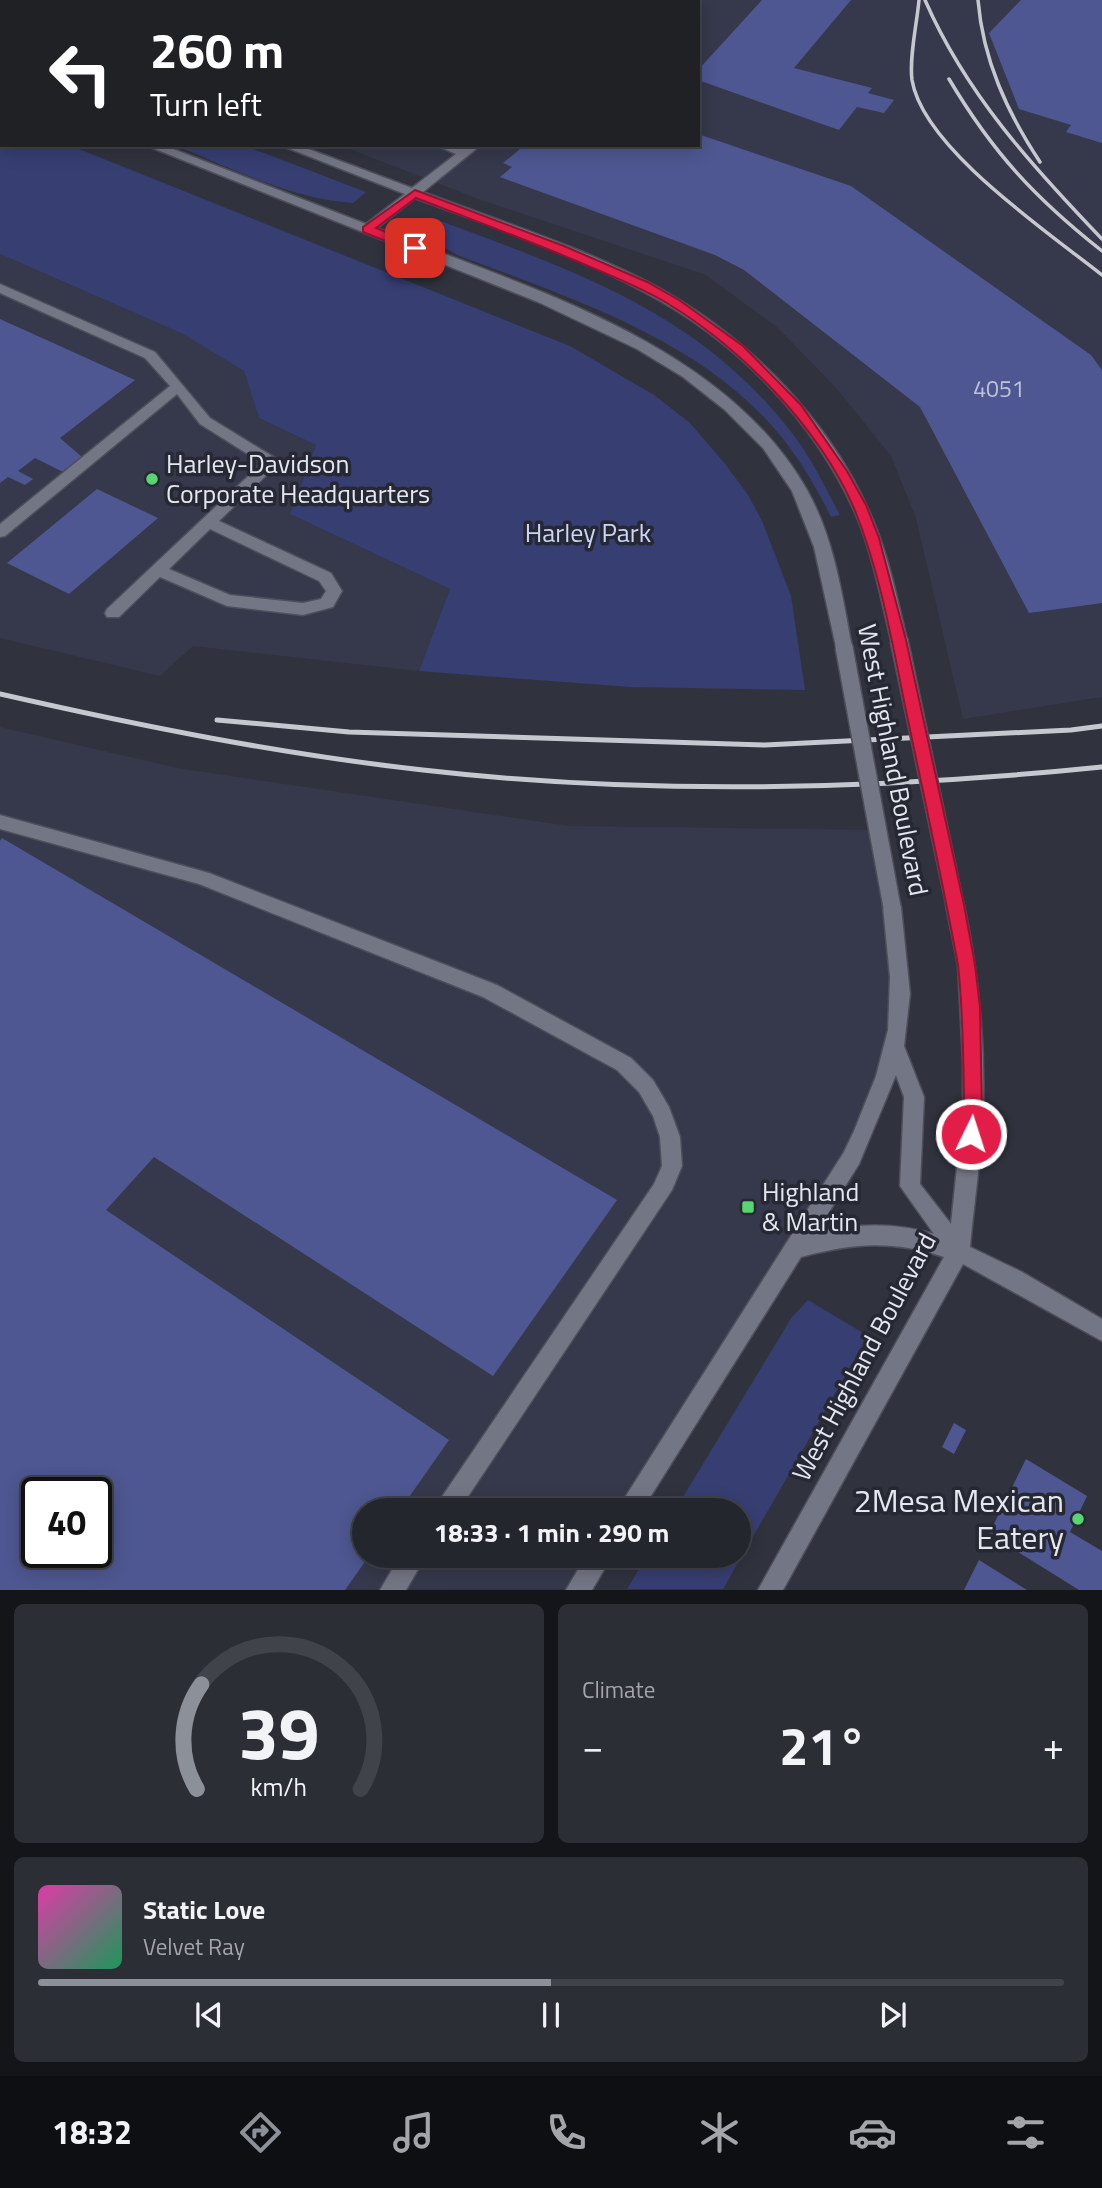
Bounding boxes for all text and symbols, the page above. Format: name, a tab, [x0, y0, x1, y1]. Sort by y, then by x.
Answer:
text: 260 m	[150, 12, 284, 87]
icon: left	[35, 28, 126, 119]
text: Turn left	[150, 80, 262, 128]
pin	[385, 218, 445, 278]
icon: arrive	[396, 229, 434, 267]
house number: 4051	[973, 371, 1025, 406]
place label: Harley-Davidson Corporate Headquarters	[166, 444, 430, 513]
marker: Harley-Davidson Corporate Headquarters	[144, 471, 160, 487]
park label: Harley Park	[525, 513, 651, 552]
street label: West Highland Boulevard	[848, 621, 939, 899]
position arrow	[934, 1097, 1008, 1171]
place label: Highland & Martin	[762, 1172, 859, 1241]
marker: Highland & Martin	[740, 1199, 756, 1215]
street label: West Highland Boulevard	[782, 1226, 946, 1488]
place label: 2Mesa Mexican Eatery	[854, 1476, 1064, 1561]
speed limit sign: 40	[21, 1477, 112, 1568]
marker: 2Mesa Mexican Eatery	[1070, 1511, 1086, 1527]
text: 18:33 · 1 min · 290 m	[434, 1513, 669, 1552]
text: Climate	[582, 1672, 655, 1707]
text: 39	[238, 1678, 320, 1788]
text: 21°	[779, 1706, 867, 1785]
text: −	[582, 1717, 603, 1775]
text: +	[1043, 1717, 1064, 1775]
text: km/h	[251, 1768, 307, 1806]
text: Static Love	[143, 1890, 265, 1929]
text: Velvet Ray	[143, 1929, 245, 1964]
icon: previous	[190, 1996, 228, 2034]
icon: pause	[532, 1996, 570, 2034]
icon: next	[874, 1996, 912, 2034]
text: 18:32	[52, 2108, 132, 2156]
icon: directions	[236, 2108, 285, 2157]
icon: music	[389, 2108, 438, 2157]
icon: phone	[542, 2108, 591, 2157]
icon: climate	[695, 2108, 744, 2157]
icon: car	[848, 2108, 897, 2157]
icon: filters	[1001, 2108, 1050, 2157]

